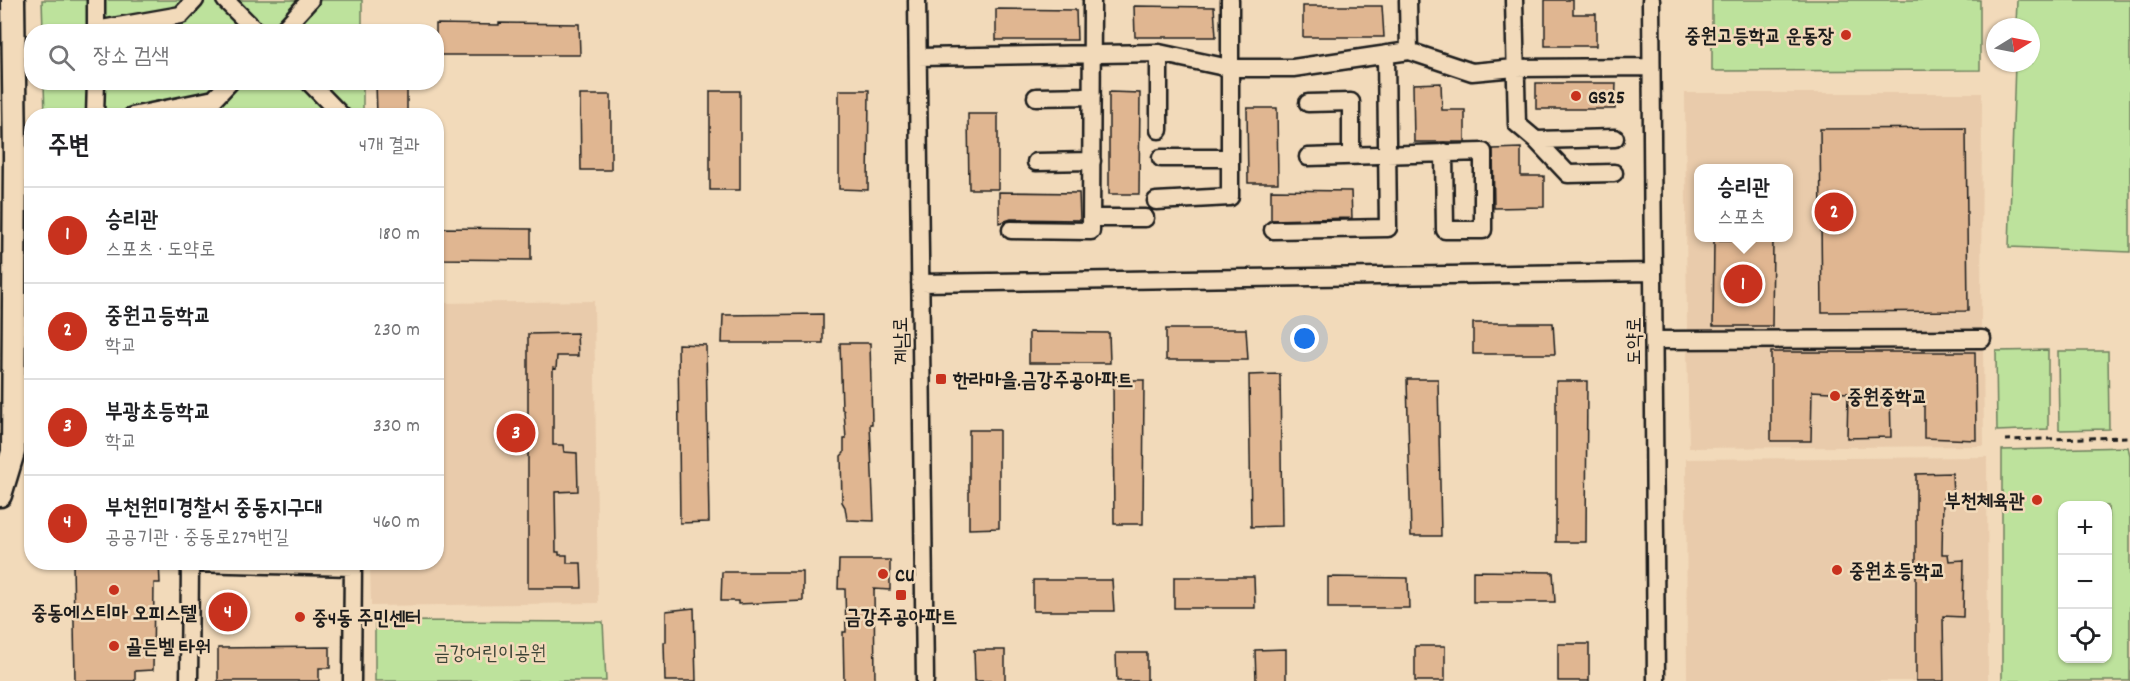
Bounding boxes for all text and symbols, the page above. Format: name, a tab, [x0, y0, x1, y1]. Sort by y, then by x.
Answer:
north arrow	[1986, 18, 2040, 72]
search box	[24, 24, 444, 90]
place label: 중원고등학교 운동장	[1685, 24, 1834, 52]
marker: 중원고등학교 운동장	[1839, 28, 1853, 42]
icon: search	[45, 41, 78, 74]
text: 장소 검색	[93, 42, 169, 73]
place label: GS25	[1588, 85, 1625, 113]
marker: GS25	[1569, 89, 1583, 103]
text: 주변	[48, 129, 90, 166]
text: 4개 결과	[359, 133, 420, 161]
popup	[1694, 164, 1793, 242]
text: 승리관	[1717, 174, 1770, 205]
pin: 2	[1814, 190, 1854, 234]
text: 스포츠	[1717, 205, 1765, 233]
text: 승리관	[105, 206, 158, 237]
text: 1	[65, 221, 70, 249]
text: 180 m	[378, 221, 420, 249]
text: 스포츠 · 도약로	[105, 237, 215, 265]
pin: 1	[1724, 262, 1762, 306]
text: 중원고등학교	[105, 302, 211, 333]
text: 2	[63, 317, 72, 345]
text: 230 m	[373, 317, 420, 345]
street label: 계남로	[889, 317, 917, 365]
street label: 도약로	[1622, 317, 1650, 365]
your location	[1290, 324, 1319, 353]
text: 학교	[105, 333, 137, 361]
place label: 한라마을.금강주공아파트	[952, 368, 1133, 396]
marker: 한라마을.금강주공아파트	[934, 372, 948, 386]
place label: 중원중학교	[1847, 385, 1927, 413]
marker: 중원중학교	[1828, 389, 1842, 403]
text: 부광초등학교	[105, 398, 211, 429]
pin: 3	[496, 410, 536, 456]
text: 3	[63, 413, 72, 441]
text: 330 m	[373, 413, 420, 441]
text: 학교	[105, 429, 137, 457]
place label: 부천체육관	[1945, 489, 2025, 517]
marker: 부천체육관	[2030, 493, 2044, 507]
text: 부천원미경찰서 중동지구대	[105, 494, 322, 525]
map controls	[2058, 501, 2112, 663]
button: +	[2058, 501, 2112, 555]
text: 4	[63, 509, 72, 537]
text: 460 m	[373, 509, 420, 537]
text: 공공기관 · 중동로279번길	[105, 525, 289, 553]
button: −	[2058, 555, 2112, 609]
place label: 중원초등학교	[1849, 559, 1946, 587]
place label: CU	[895, 563, 915, 591]
marker: 중원초등학교	[1830, 563, 1844, 577]
marker: CU	[876, 567, 890, 581]
marker: 중동에스티마 오피스텔	[107, 583, 121, 597]
marker: 금강주공아파트	[894, 588, 908, 602]
pin: 4	[208, 590, 248, 634]
place label: 중동에스티마 오피스텔	[31, 601, 197, 629]
place label: 금강주공아파트	[845, 605, 957, 633]
place label: 중4동 주민센터	[312, 606, 421, 634]
button: locate	[2058, 609, 2112, 663]
marker: 중4동 주민센터	[293, 610, 307, 624]
place label: 골든벨 타워	[126, 635, 211, 663]
marker: 골든벨 타워	[107, 639, 121, 653]
park label: 금강어린이공원	[434, 641, 546, 669]

